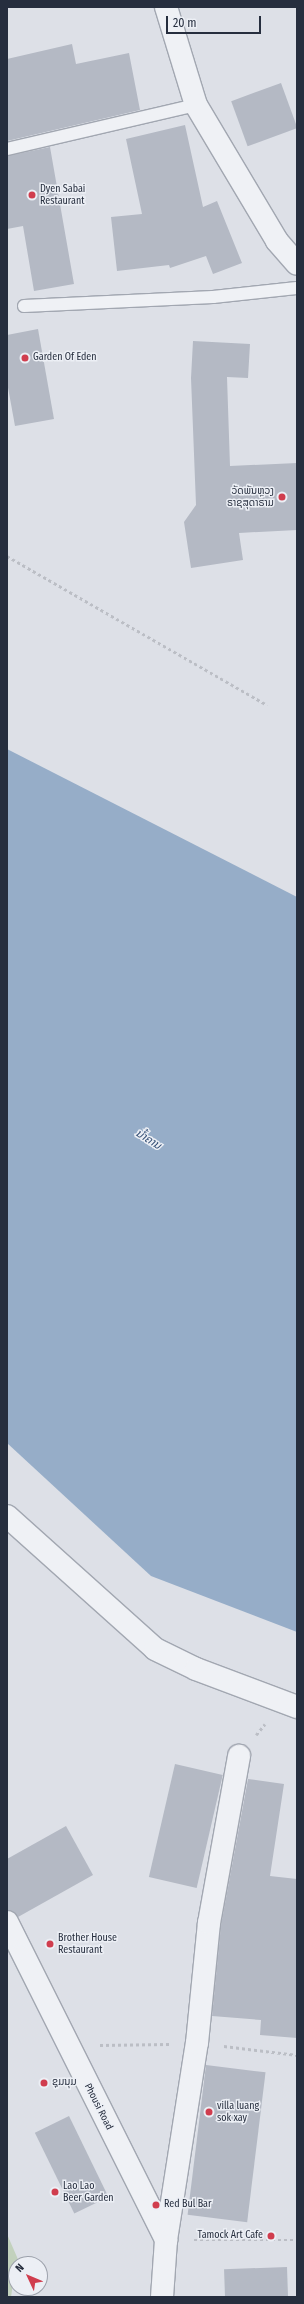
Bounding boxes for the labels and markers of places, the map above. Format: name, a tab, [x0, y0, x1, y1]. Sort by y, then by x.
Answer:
place label: Dyen Sabai Restaurant	[40, 183, 85, 206]
marker: Dyen Sabai Restaurant	[27, 190, 37, 200]
place label: Garden Of Eden	[33, 352, 97, 364]
marker: Garden Of Eden	[20, 353, 30, 363]
place label: ວັດພັນຫຼວງ ຣາຊສຸດາຣາມ	[227, 485, 274, 508]
marker: ວັດພັນຫຼວງ ຣາຊສຸດາຣາມ	[277, 492, 287, 502]
place label: Brother House Restaurant	[58, 1932, 117, 1956]
marker: Brother House Restaurant	[45, 1939, 55, 1949]
place label: ຊຸມນຸມ	[52, 2077, 77, 2089]
marker: ຊຸມນຸມ	[39, 2078, 49, 2088]
place label: villa luang sok xay	[217, 2100, 259, 2124]
marker: villa luang sok xay	[204, 2107, 214, 2117]
place label: Lao Lao Beer Garden	[63, 2180, 114, 2204]
marker: Lao Lao Beer Garden	[50, 2187, 60, 2197]
place label: Red Bul Bar	[164, 2199, 211, 2211]
marker: Red Bul Bar	[151, 2200, 161, 2210]
place label: Tamock Art Cafe	[198, 2230, 263, 2242]
marker: Tamock Art Cafe	[266, 2231, 276, 2241]

